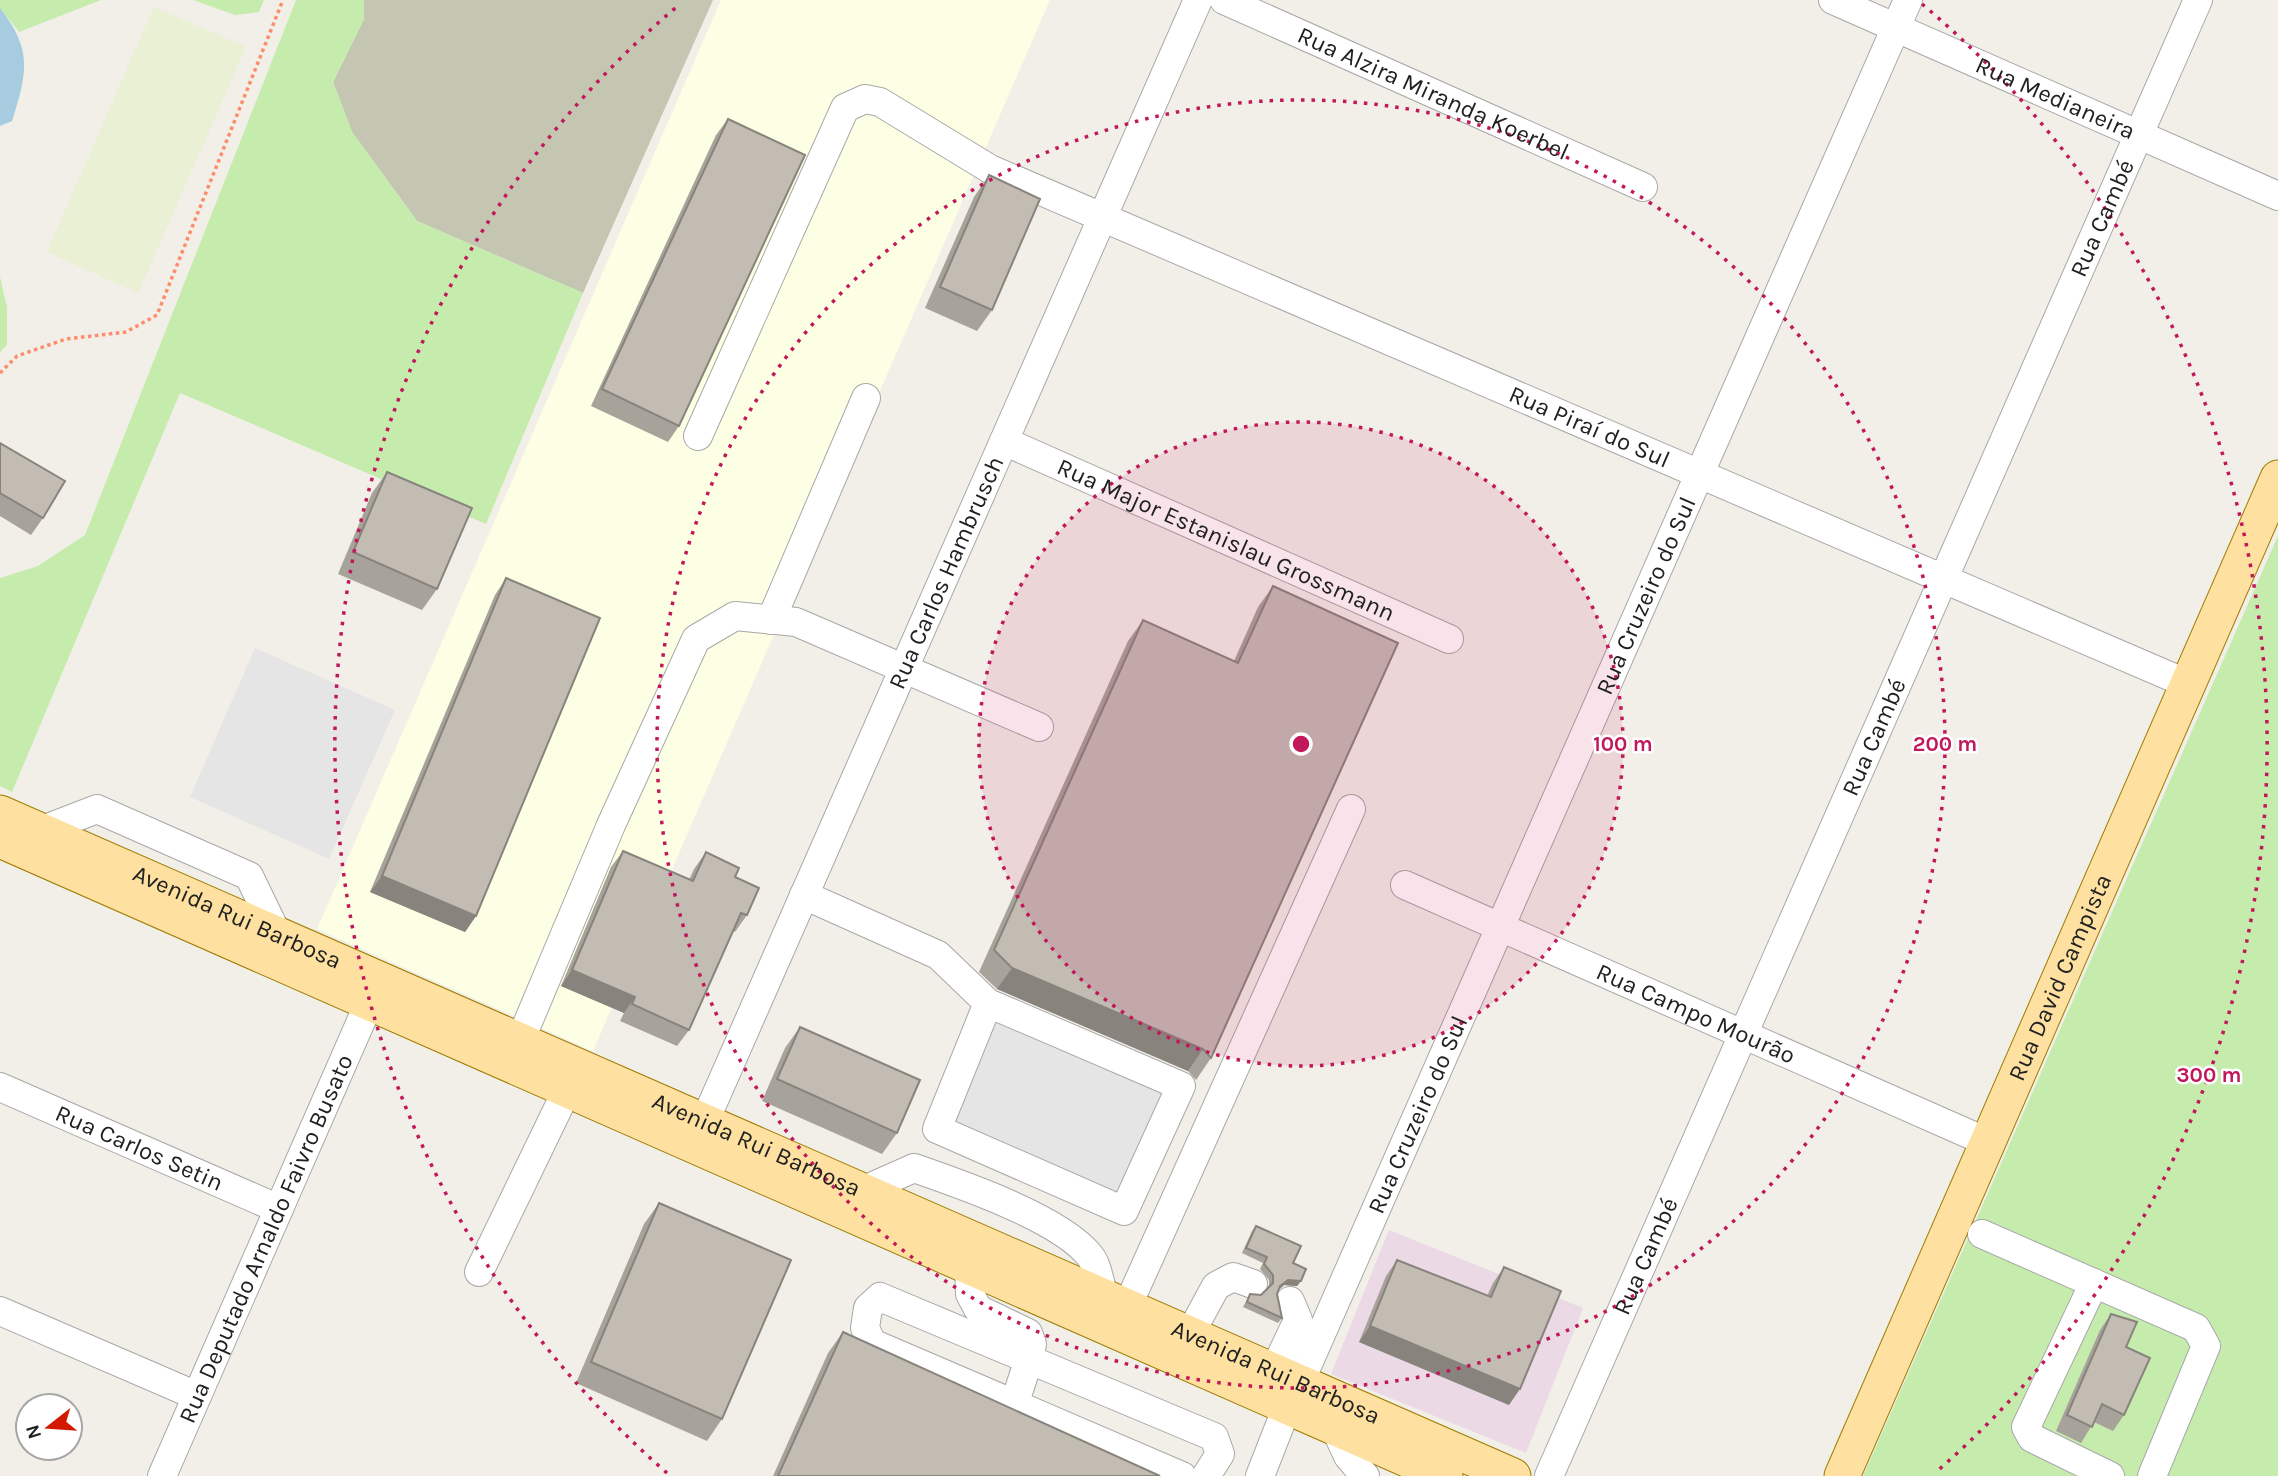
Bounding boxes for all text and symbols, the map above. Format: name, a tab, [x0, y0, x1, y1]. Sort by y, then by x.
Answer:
street label: Rua Alzira Miranda Koerbel	[1293, 21, 1573, 166]
street label: Rua Medianeira	[1971, 51, 2139, 145]
street label: Rua Cambé	[2064, 155, 2140, 281]
street label: Rua Piraí do Sul	[1505, 380, 1674, 474]
street label: Rua Carlos Hambrusch	[883, 452, 1010, 693]
street label: Rua Major Estanislau Grossmann	[1053, 452, 1399, 627]
street label: Rua Cruzeiro do Sul	[1590, 492, 1702, 699]
street label: Rua Cambé	[1836, 674, 1912, 800]
centre of rings	[1289, 732, 1313, 756]
text: 100 m	[1593, 732, 1653, 756]
text: 200 m	[1913, 732, 1977, 756]
street label: Avenida Rui Barbosa	[129, 859, 346, 975]
street label: Rua David Campista	[2002, 870, 2117, 1085]
street label: Rua Campo Mourão	[1592, 957, 1800, 1070]
street label: Rua Cruzeiro do Sul	[1362, 1011, 1473, 1218]
street label: Rua Deputado Arnaldo Faivro Busato	[173, 1050, 359, 1427]
text: 300 m	[2177, 1063, 2241, 1087]
street label: Avenida Rui Barbosa	[648, 1087, 865, 1202]
street label: Rua Carlos Setin	[51, 1099, 228, 1197]
street label: Rua Cambé	[1608, 1193, 1684, 1319]
street label: Avenida Rui Barbosa	[1167, 1314, 1384, 1430]
north arrow	[14, 1392, 84, 1462]
text: N	[21, 1422, 46, 1441]

